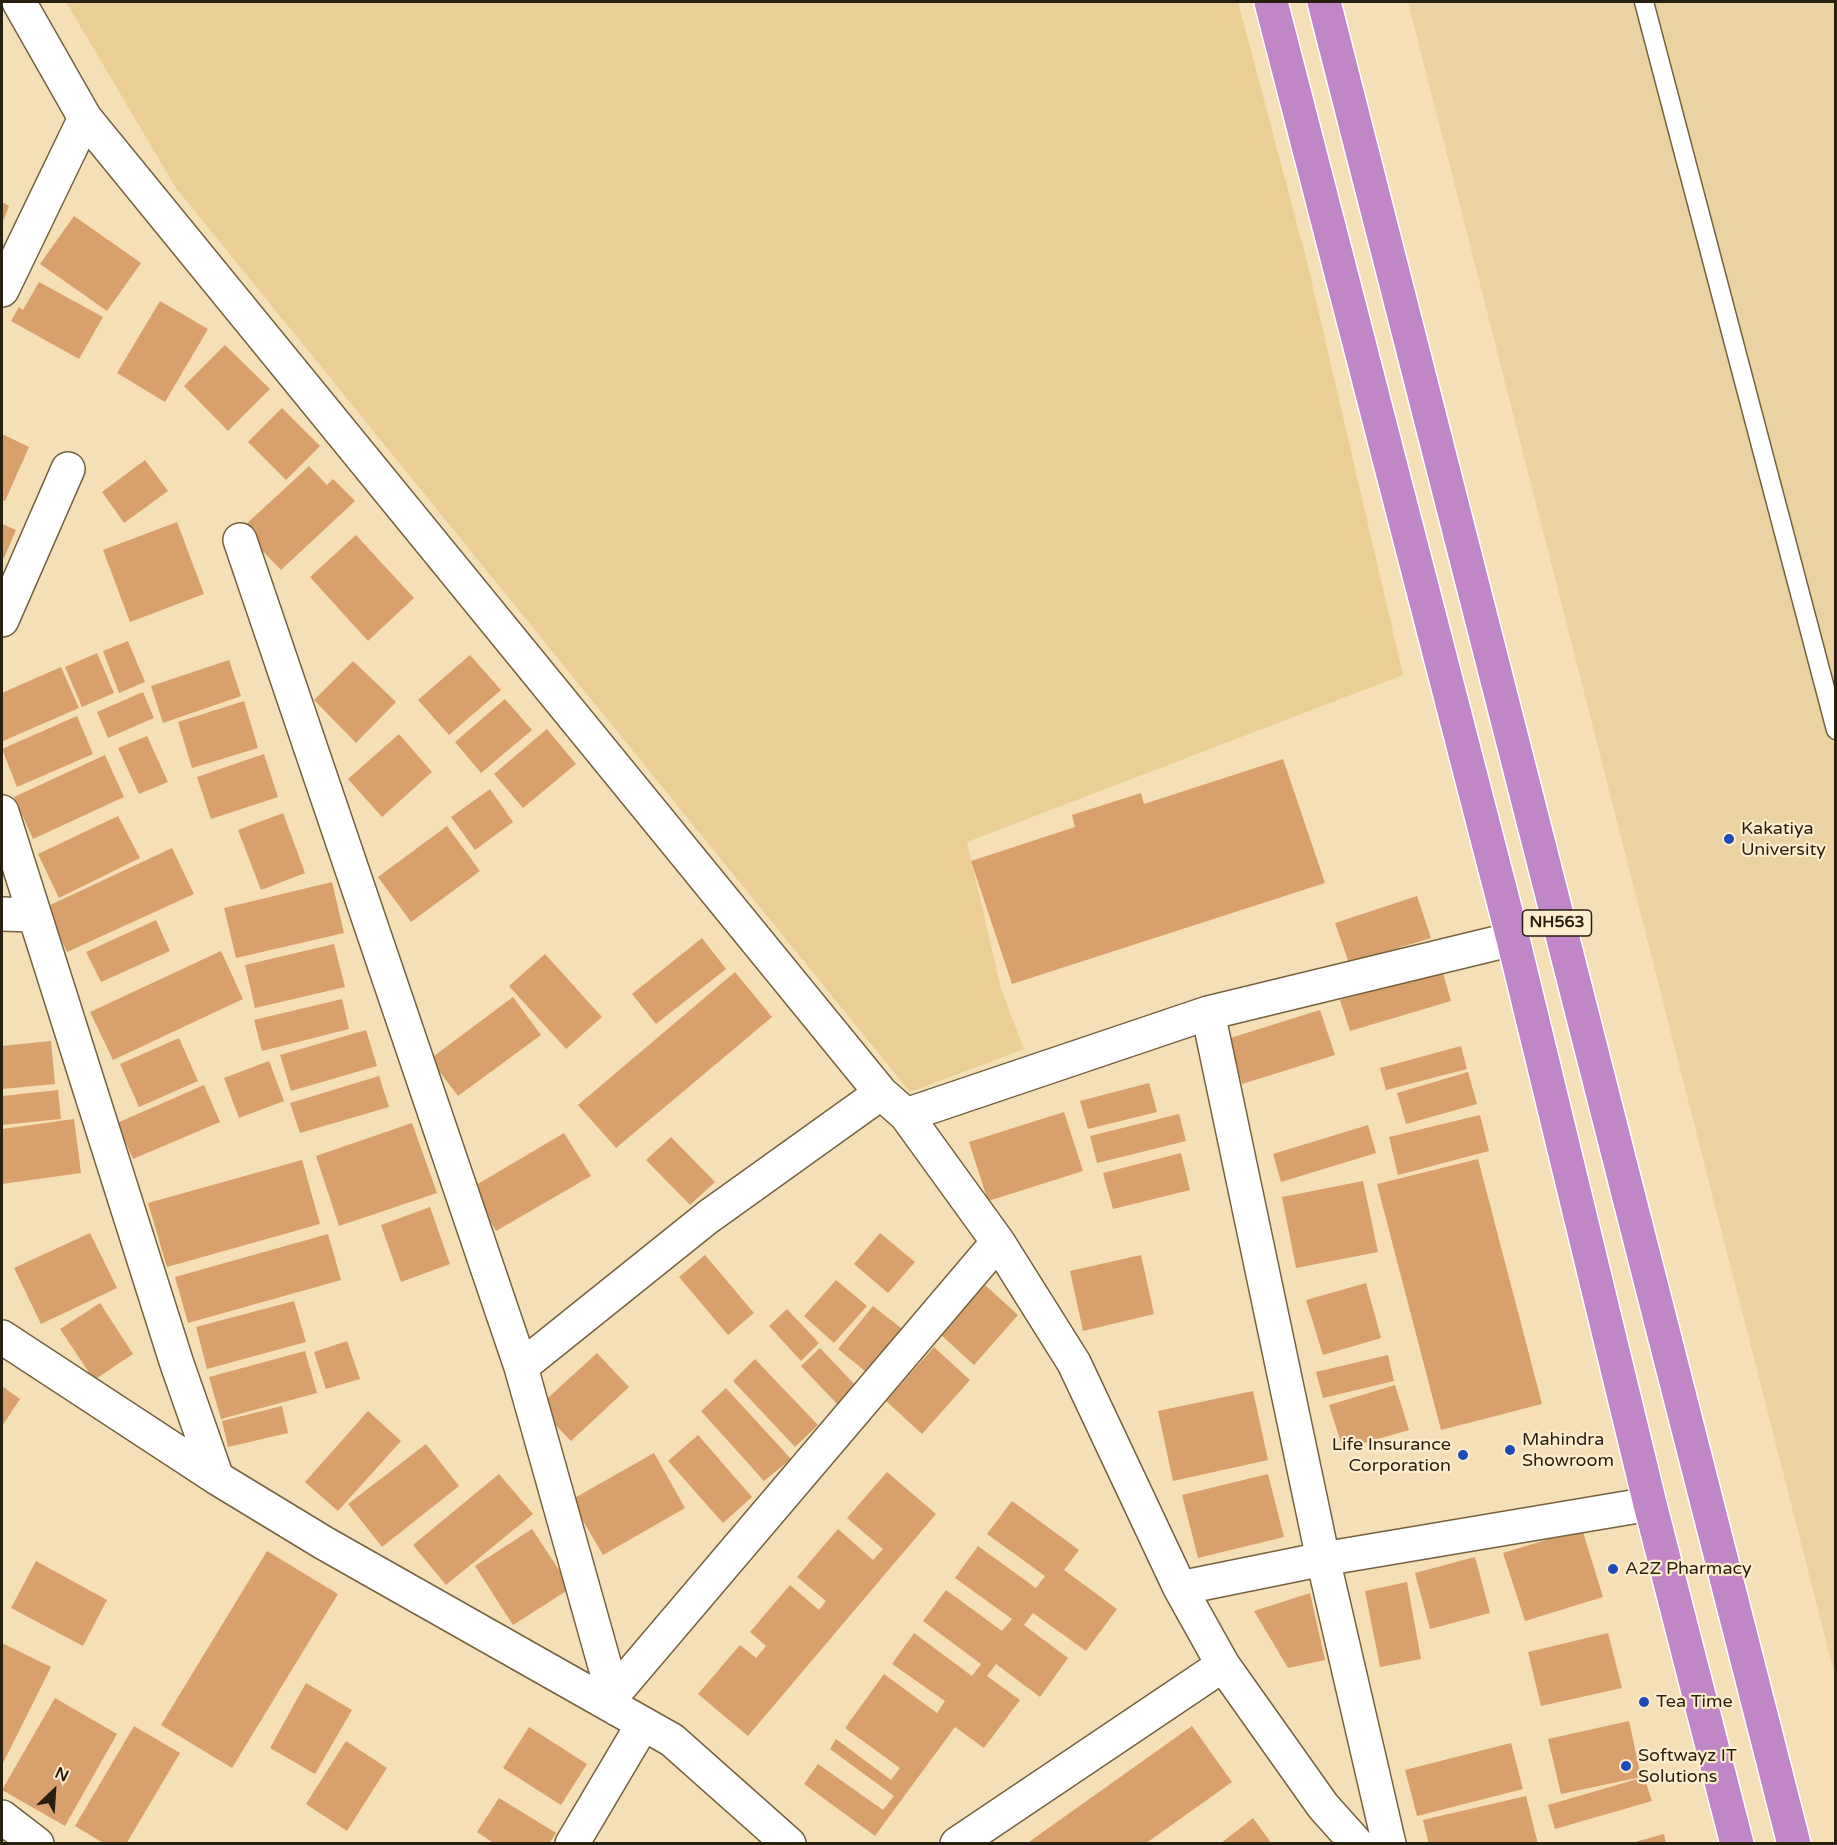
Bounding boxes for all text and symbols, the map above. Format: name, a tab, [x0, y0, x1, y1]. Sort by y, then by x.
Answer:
place label: Kakatiya University	[1741, 818, 1826, 860]
marker: Kakatiya University	[1722, 832, 1736, 846]
road number: NH563	[1522, 910, 1592, 936]
place label: Mahindra Showroom	[1522, 1429, 1614, 1472]
place label: Life Insurance Corporation	[1332, 1434, 1451, 1476]
marker: Mahindra Showroom	[1503, 1443, 1517, 1457]
marker: Life Insurance Corporation	[1456, 1448, 1470, 1462]
place label: A2Z Pharmacy	[1625, 1558, 1752, 1580]
marker: A2Z Pharmacy	[1606, 1562, 1620, 1576]
place label: Tea Time	[1656, 1691, 1733, 1713]
marker: Tea Time	[1637, 1695, 1651, 1709]
place label: Softwayz IT Solutions	[1638, 1745, 1737, 1788]
marker: Softwayz IT Solutions	[1619, 1759, 1633, 1773]
north arrow	[24, 1761, 84, 1821]
text: N	[52, 1763, 72, 1786]

